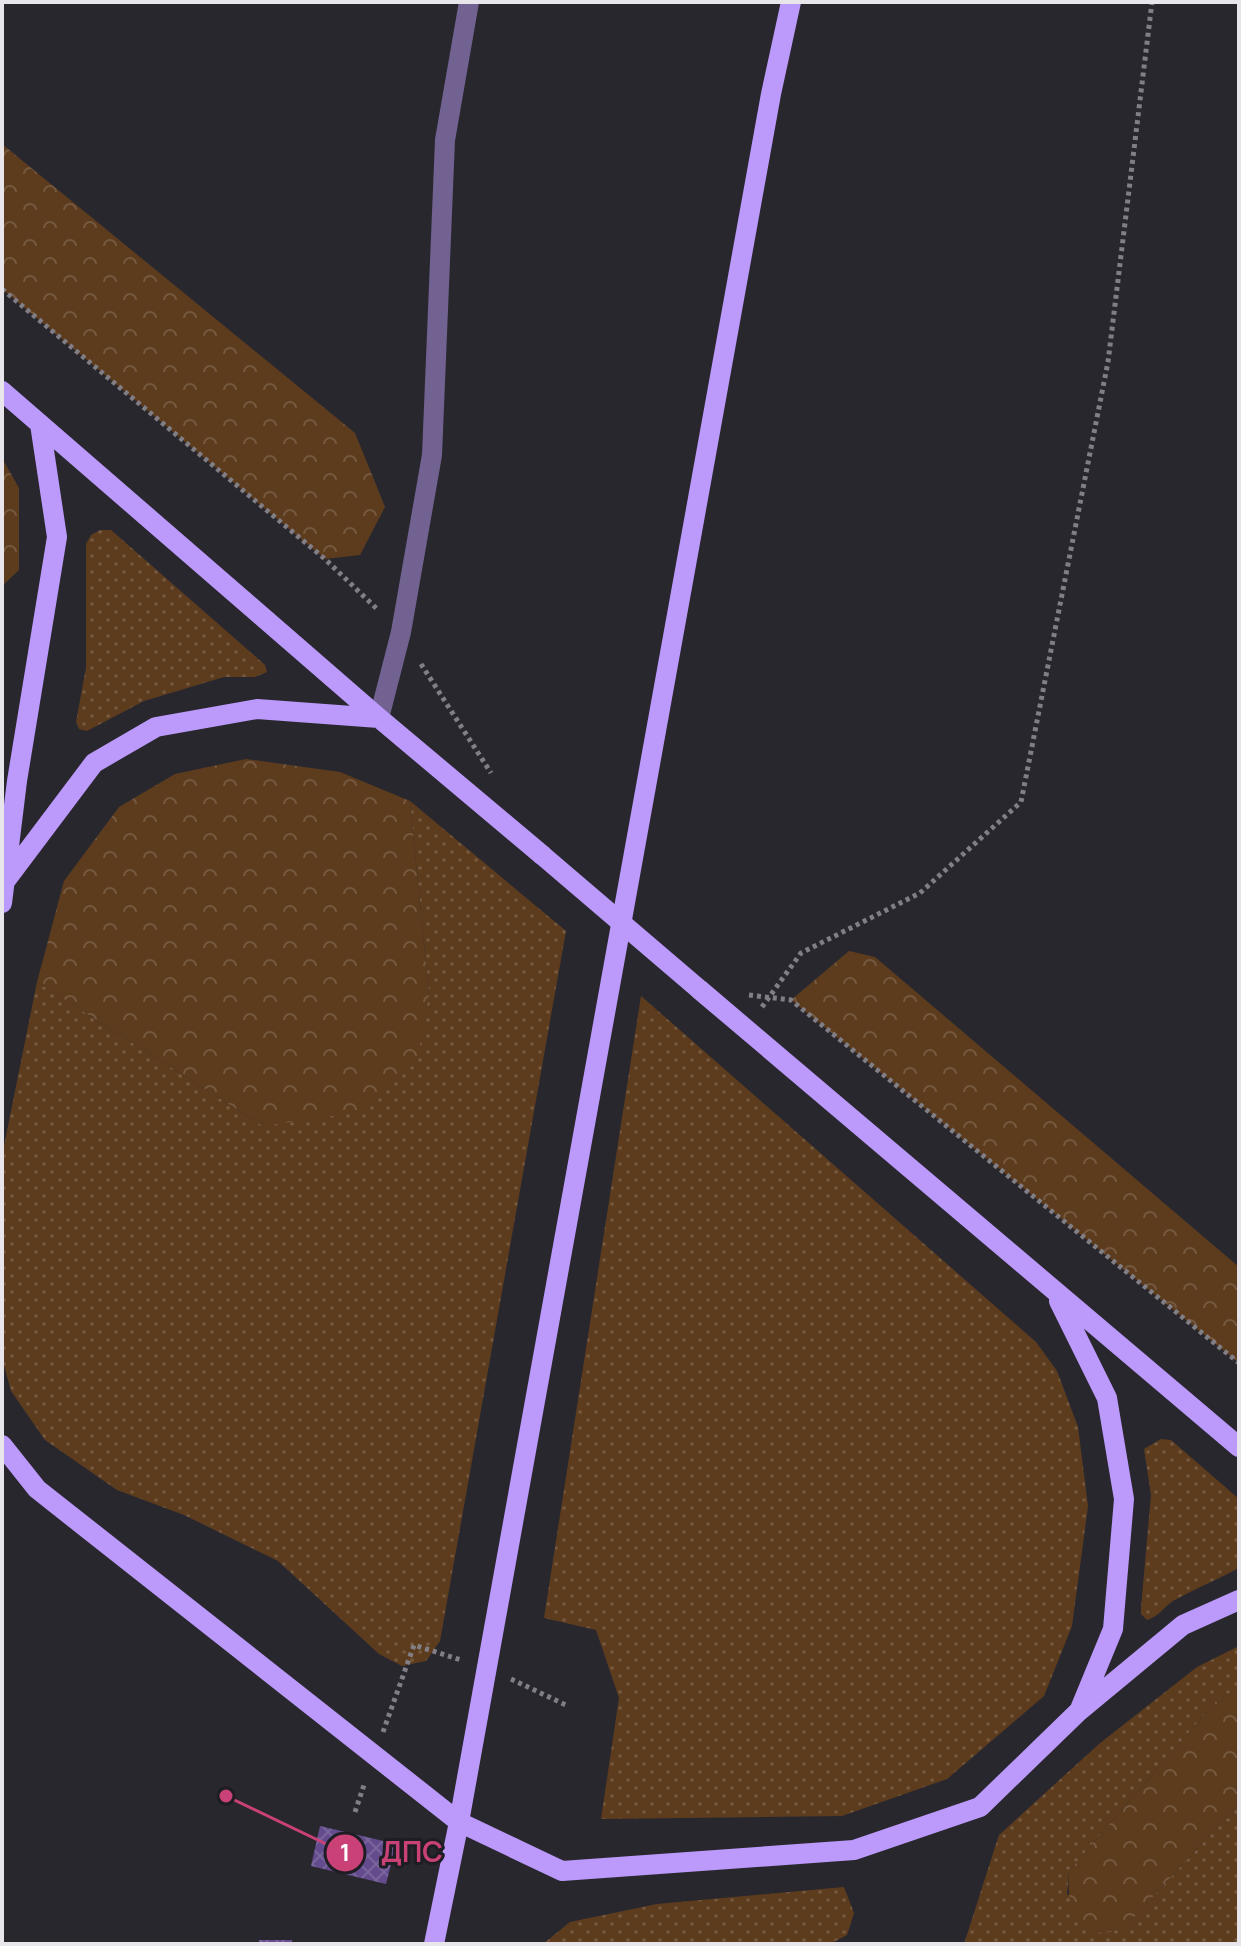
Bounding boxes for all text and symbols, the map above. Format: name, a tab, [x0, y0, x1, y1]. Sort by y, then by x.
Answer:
callout: ДПС	[325, 1827, 459, 1879]
text: ДПС	[381, 1832, 443, 1870]
text: 1	[340, 1835, 350, 1868]

